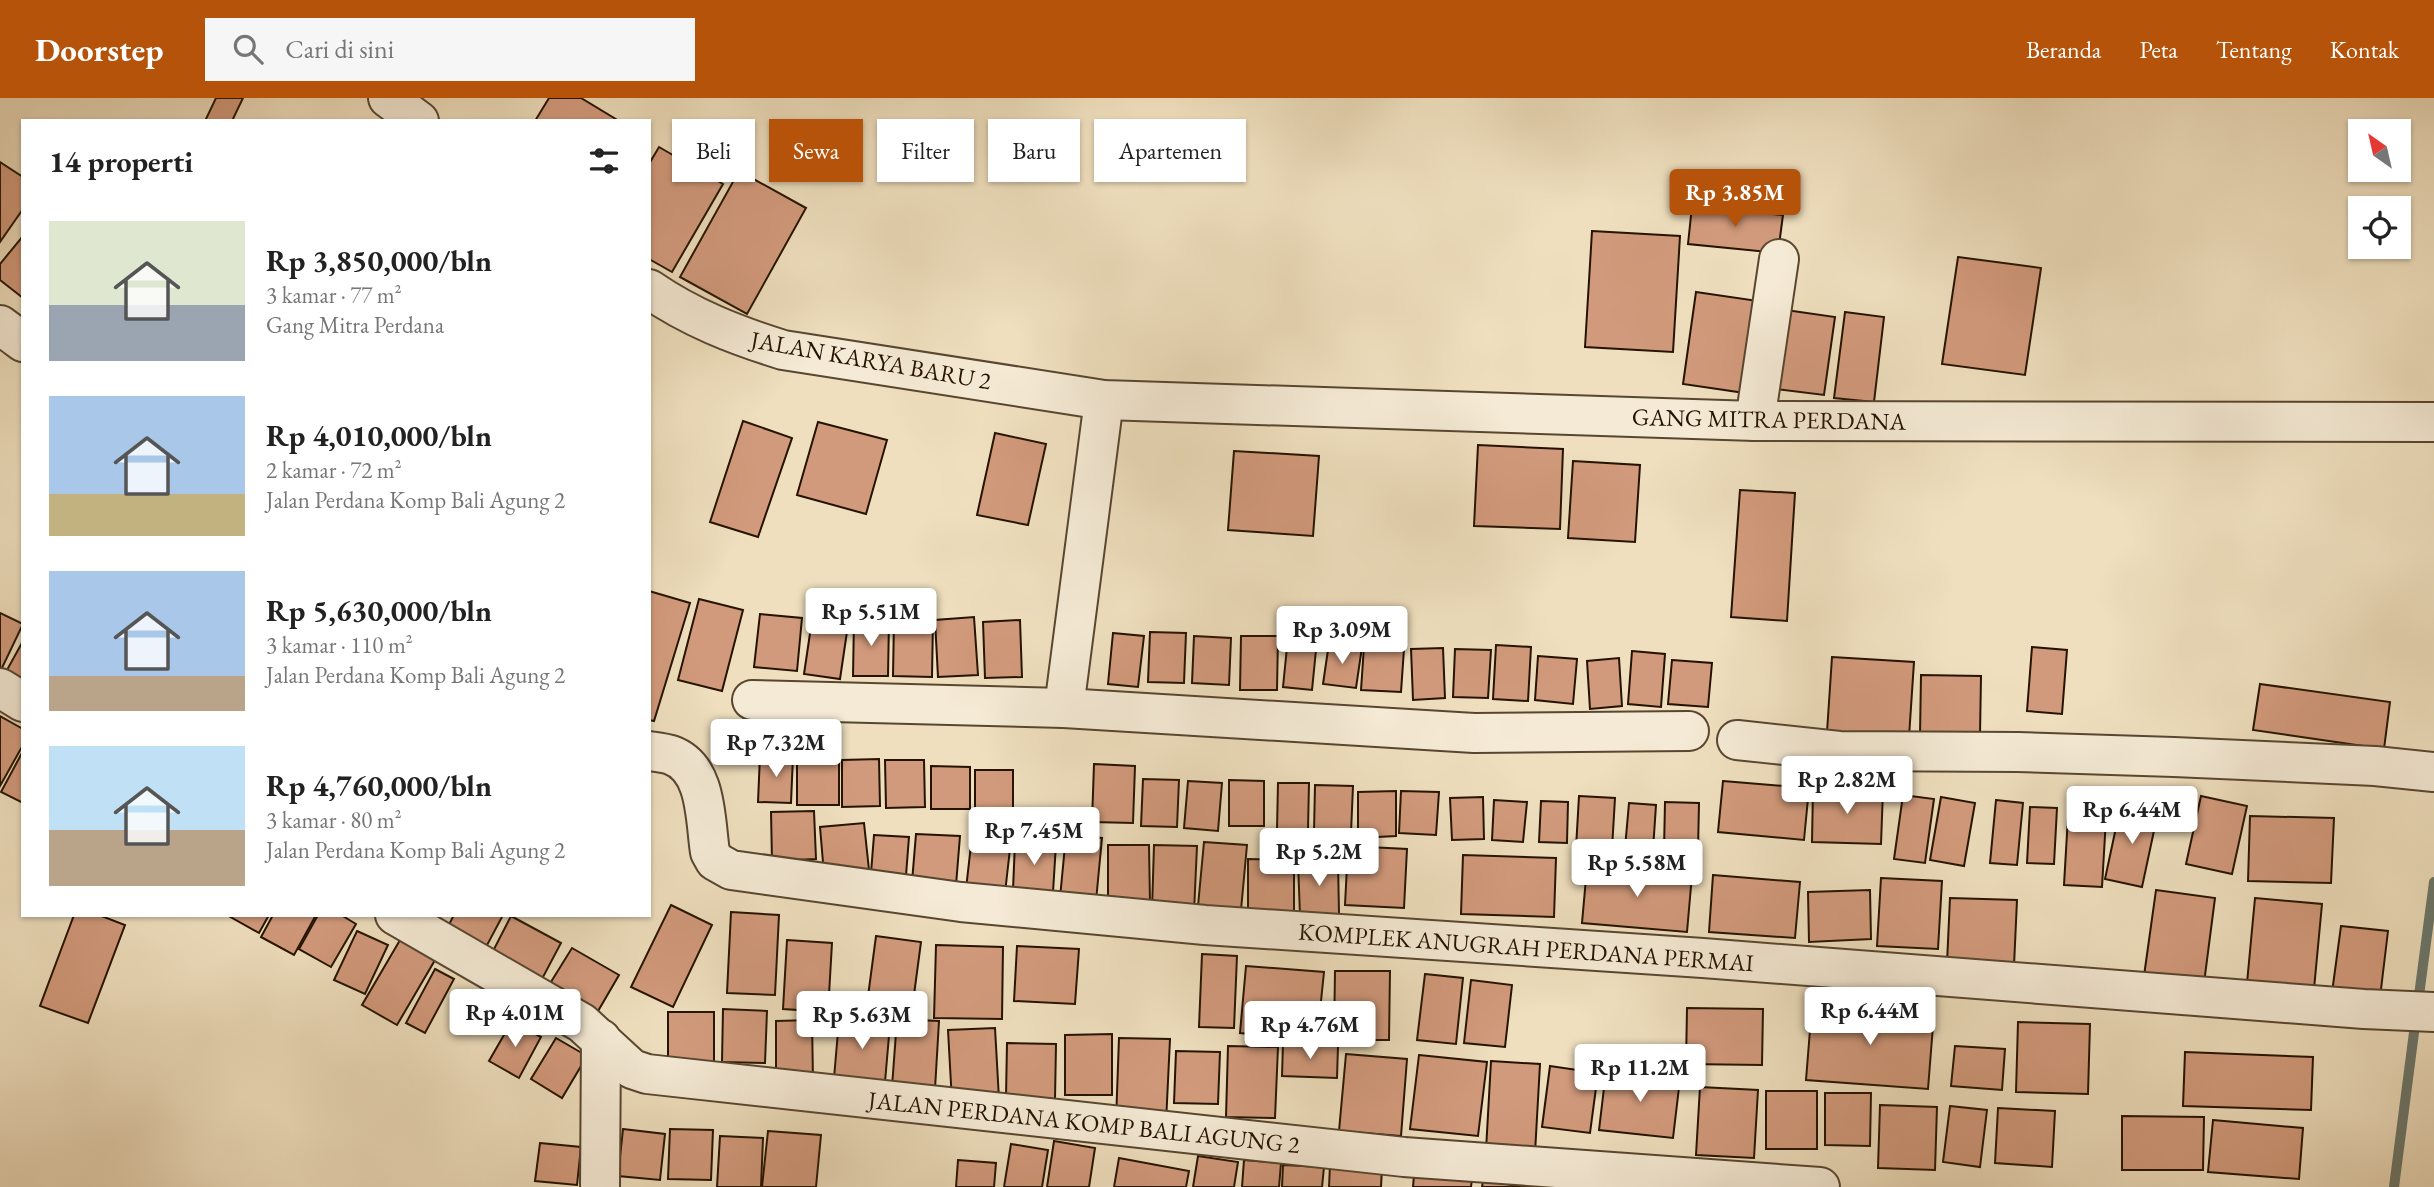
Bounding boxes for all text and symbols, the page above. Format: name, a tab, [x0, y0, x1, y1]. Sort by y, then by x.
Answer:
search box	[205, 18, 695, 81]
text: Doorstep	[35, 28, 163, 71]
icon: search	[229, 30, 267, 68]
text: Cari di sini	[285, 32, 394, 66]
text: Beranda	[2026, 34, 2101, 65]
text: Peta	[2139, 34, 2178, 65]
text: Tentang	[2216, 34, 2292, 65]
text: Kontak	[2330, 34, 2399, 65]
chip: Beli	[672, 119, 755, 182]
chip: Sewa	[769, 119, 863, 182]
chip: Filter	[877, 119, 974, 182]
chip: Baru	[988, 119, 1080, 182]
chip: Apartemen	[1094, 119, 1246, 182]
north arrow	[2348, 119, 2412, 182]
map controls	[2348, 119, 2411, 259]
text: 14 properti	[49, 142, 193, 181]
icon: filters	[585, 142, 623, 180]
pin: Rp 3.85M	[1663, 170, 1807, 229]
text: Rp 3.85M	[1686, 177, 1784, 207]
button: locate	[2348, 196, 2411, 259]
text: Rp 3,850,000/bln	[266, 241, 492, 280]
icon: home	[105, 249, 189, 333]
text: 3 kamar · 77 m²	[266, 280, 402, 310]
text: Gang Mitra Perdana	[266, 310, 444, 340]
street label: JALAN KARYA BARU 2	[747, 323, 994, 396]
street label: GANG MITRA PERDANA	[1632, 401, 1907, 437]
text: Rp 4,010,000/bln	[266, 416, 492, 455]
icon: home	[105, 424, 189, 508]
text: 2 kamar · 72 m²	[266, 455, 402, 485]
text: Jalan Perdana Komp Bali Agung 2	[266, 485, 565, 515]
pin: Rp 5.51M	[799, 588, 943, 648]
text: Rp 5,630,000/bln	[266, 591, 492, 630]
text: Rp 5.51M	[822, 596, 920, 626]
icon: home	[105, 599, 189, 683]
pin: Rp 3.09M	[1270, 606, 1414, 666]
text: Rp 3.09M	[1293, 614, 1391, 644]
text: 3 kamar · 110 m²	[266, 630, 413, 660]
text: Jalan Perdana Komp Bali Agung 2	[266, 660, 565, 690]
pin: Rp 7.32M	[704, 720, 848, 779]
text: Rp 7.32M	[727, 727, 825, 757]
pin: Rp 2.82M	[1775, 756, 1919, 816]
text: Rp 2.82M	[1798, 764, 1896, 794]
text: Rp 4,760,000/bln	[266, 766, 492, 805]
icon: home	[105, 774, 189, 858]
pin: Rp 6.44M	[2060, 786, 2204, 846]
text: Rp 6.44M	[2083, 794, 2181, 824]
text: 3 kamar · 80 m²	[266, 805, 402, 835]
pin: Rp 7.45M	[962, 808, 1106, 867]
text: Rp 7.45M	[985, 815, 1083, 845]
pin: Rp 5.2M	[1254, 828, 1384, 888]
text: Jalan Perdana Komp Bali Agung 2	[266, 835, 565, 865]
text: Rp 5.2M	[1276, 836, 1362, 866]
pin: Rp 5.58M	[1565, 840, 1709, 899]
text: Rp 5.58M	[1588, 847, 1686, 877]
street label: KOMPLEK ANUGRAH PERDANA PERMAI	[1297, 916, 1755, 978]
pin: Rp 6.44M	[1798, 988, 1942, 1047]
pin: Rp 4.01M	[443, 990, 587, 1049]
pin: Rp 5.63M	[790, 992, 934, 1051]
text: Rp 6.44M	[1821, 995, 1919, 1025]
text: Rp 4.01M	[466, 997, 564, 1027]
text: Rp 5.63M	[813, 999, 911, 1029]
pin: Rp 4.76M	[1238, 1002, 1382, 1061]
text: Rp 4.76M	[1261, 1009, 1359, 1039]
pin: Rp 11.2M	[1568, 1044, 1712, 1104]
text: Rp 11.2M	[1591, 1052, 1689, 1082]
street label: JALAN PERDANA KOMP BALI AGUNG 2	[865, 1084, 1302, 1160]

